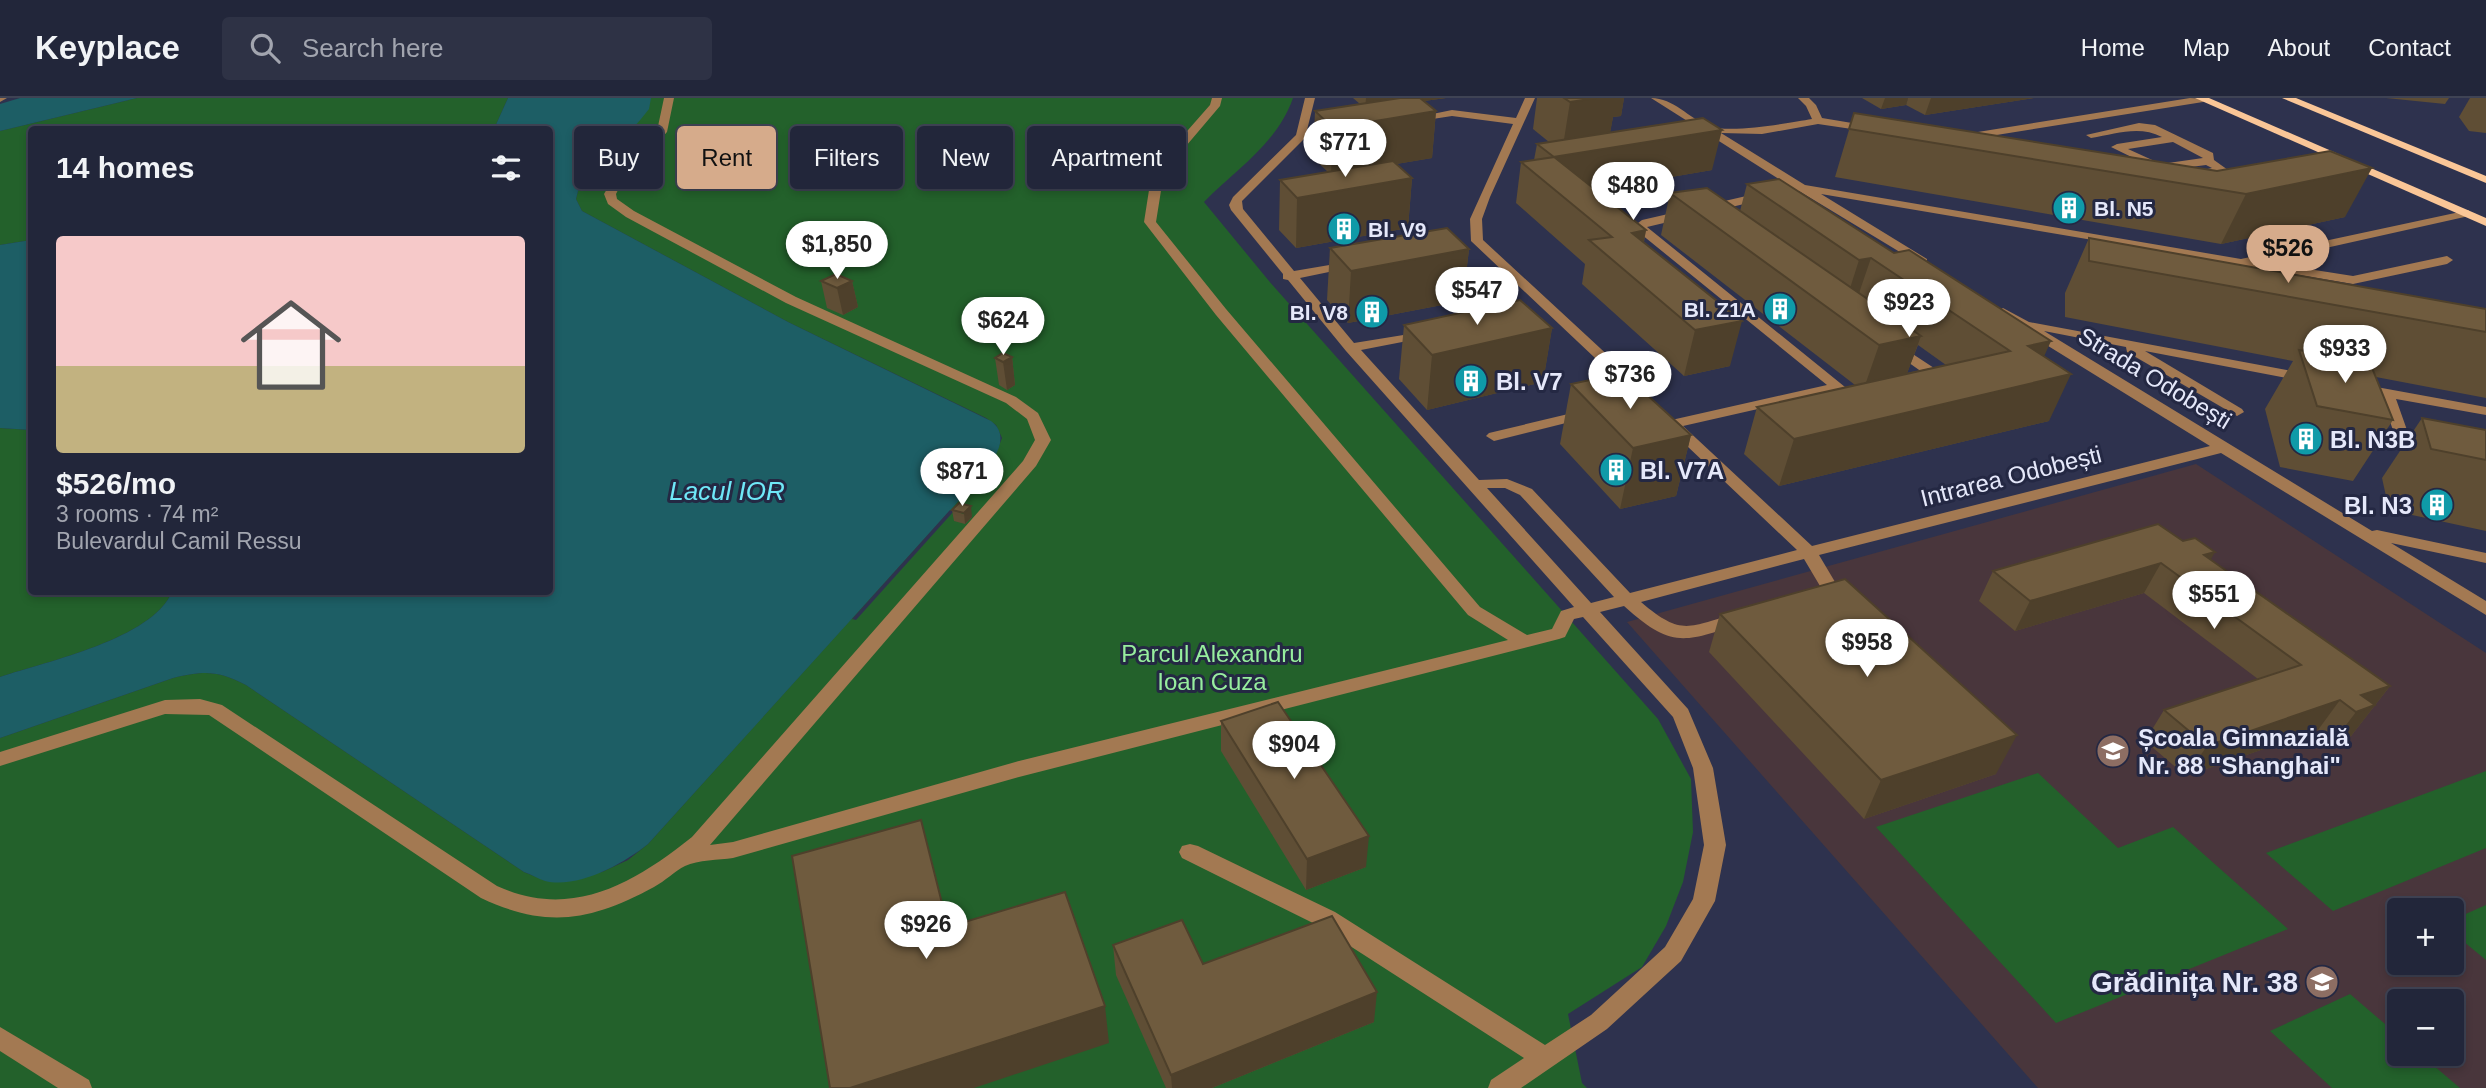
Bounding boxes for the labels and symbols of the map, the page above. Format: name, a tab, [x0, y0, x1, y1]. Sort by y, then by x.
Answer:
pin: $771	[1304, 120, 1386, 179]
pin: $480	[1592, 162, 1674, 222]
building icon: Bl. N5	[2050, 189, 2088, 227]
place label: Bl. N5	[2094, 197, 2154, 220]
building icon: Bl. V9	[1325, 210, 1363, 248]
place label: Bl. V9	[1368, 218, 1426, 241]
pin: $1,850	[780, 222, 894, 281]
pin: $526	[2247, 226, 2329, 285]
pin: $547	[1436, 268, 1518, 327]
pin: $923	[1868, 280, 1950, 339]
building icon: Bl. Z1A	[1761, 290, 1799, 328]
building icon: Bl. V8	[1353, 293, 1391, 331]
pin: $624	[962, 298, 1044, 357]
place label: Bl. Z1A	[1684, 298, 1756, 321]
place label: Bl. V8	[1290, 301, 1348, 324]
street label: Strada Odobești	[2074, 322, 2236, 434]
pin: $933	[2304, 326, 2386, 385]
pin: $736	[1589, 352, 1671, 411]
building icon: Bl. V7	[1452, 362, 1490, 400]
place label: Bl. V7	[1496, 368, 1563, 395]
building icon: Bl. N3B	[2287, 420, 2325, 458]
place label: Bl. N3B	[2330, 426, 2415, 453]
street label: Intrarea Odobești	[1918, 440, 2104, 512]
pin: $871	[921, 448, 1003, 508]
building icon: Bl. V7A	[1597, 451, 1635, 489]
place label: Bl. V7A	[1640, 457, 1724, 484]
water label: Lacul IOR	[669, 476, 785, 506]
building icon: Bl. N3	[2418, 486, 2456, 524]
place label: Bl. N3	[2344, 492, 2412, 519]
pin: $551	[2173, 572, 2255, 631]
pin: $958	[1826, 620, 1908, 679]
park label: Parcul Alexandru Ioan Cuza	[1121, 640, 1303, 695]
pin: $904	[1253, 722, 1335, 781]
place label: Școala Gimnazială Nr. 88 "Shanghai"	[2138, 724, 2349, 779]
school or university icon: Școala Gimnazială Nr. 88 "Shanghai"	[2094, 732, 2132, 770]
pin: $926	[885, 902, 967, 961]
school or university icon: Grădinița Nr. 38	[2303, 963, 2341, 1001]
place label: Grădinița Nr. 38	[2091, 967, 2298, 998]

